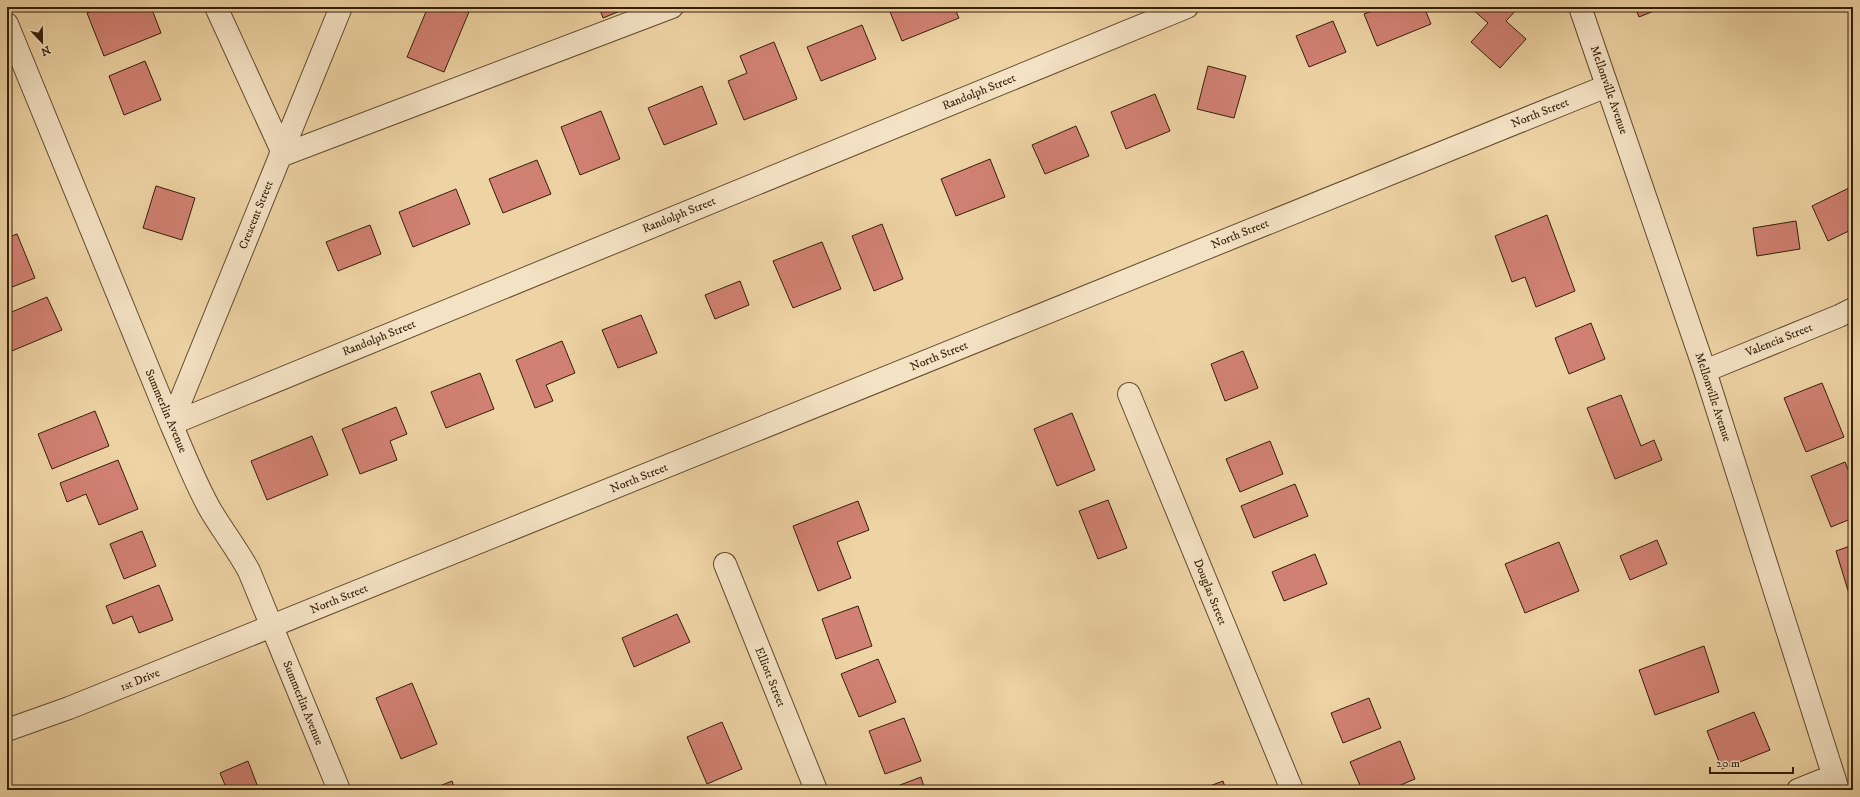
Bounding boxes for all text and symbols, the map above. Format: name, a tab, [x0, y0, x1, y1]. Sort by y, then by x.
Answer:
north arrow	[22, 22, 62, 62]
text: N	[39, 42, 52, 59]
street label: Mellonville Avenue	[1587, 44, 1631, 136]
street label: Randolph Street	[940, 70, 1018, 114]
street label: North Street	[1509, 95, 1571, 131]
street label: Crescent Street	[235, 178, 277, 251]
street label: Randolph Street	[640, 193, 718, 237]
street label: North Street	[1209, 216, 1271, 252]
street label: Randolph Street	[340, 316, 418, 360]
street label: Valencia Street	[1742, 320, 1815, 361]
street label: North Street	[908, 338, 970, 374]
street label: Mellonville Avenue	[1692, 351, 1734, 443]
street label: Summerlin Avenue	[142, 367, 190, 455]
street label: North Street	[608, 460, 670, 496]
street label: Douglas Street	[1190, 557, 1230, 627]
street label: North Street	[308, 581, 370, 617]
street label: Elliott Street	[751, 645, 789, 709]
street label: Summerlin Avenue	[279, 659, 327, 747]
street label: 1st Drive	[118, 665, 162, 695]
scale bar	[1710, 749, 1793, 775]
text: 20 m	[1716, 756, 1740, 771]

